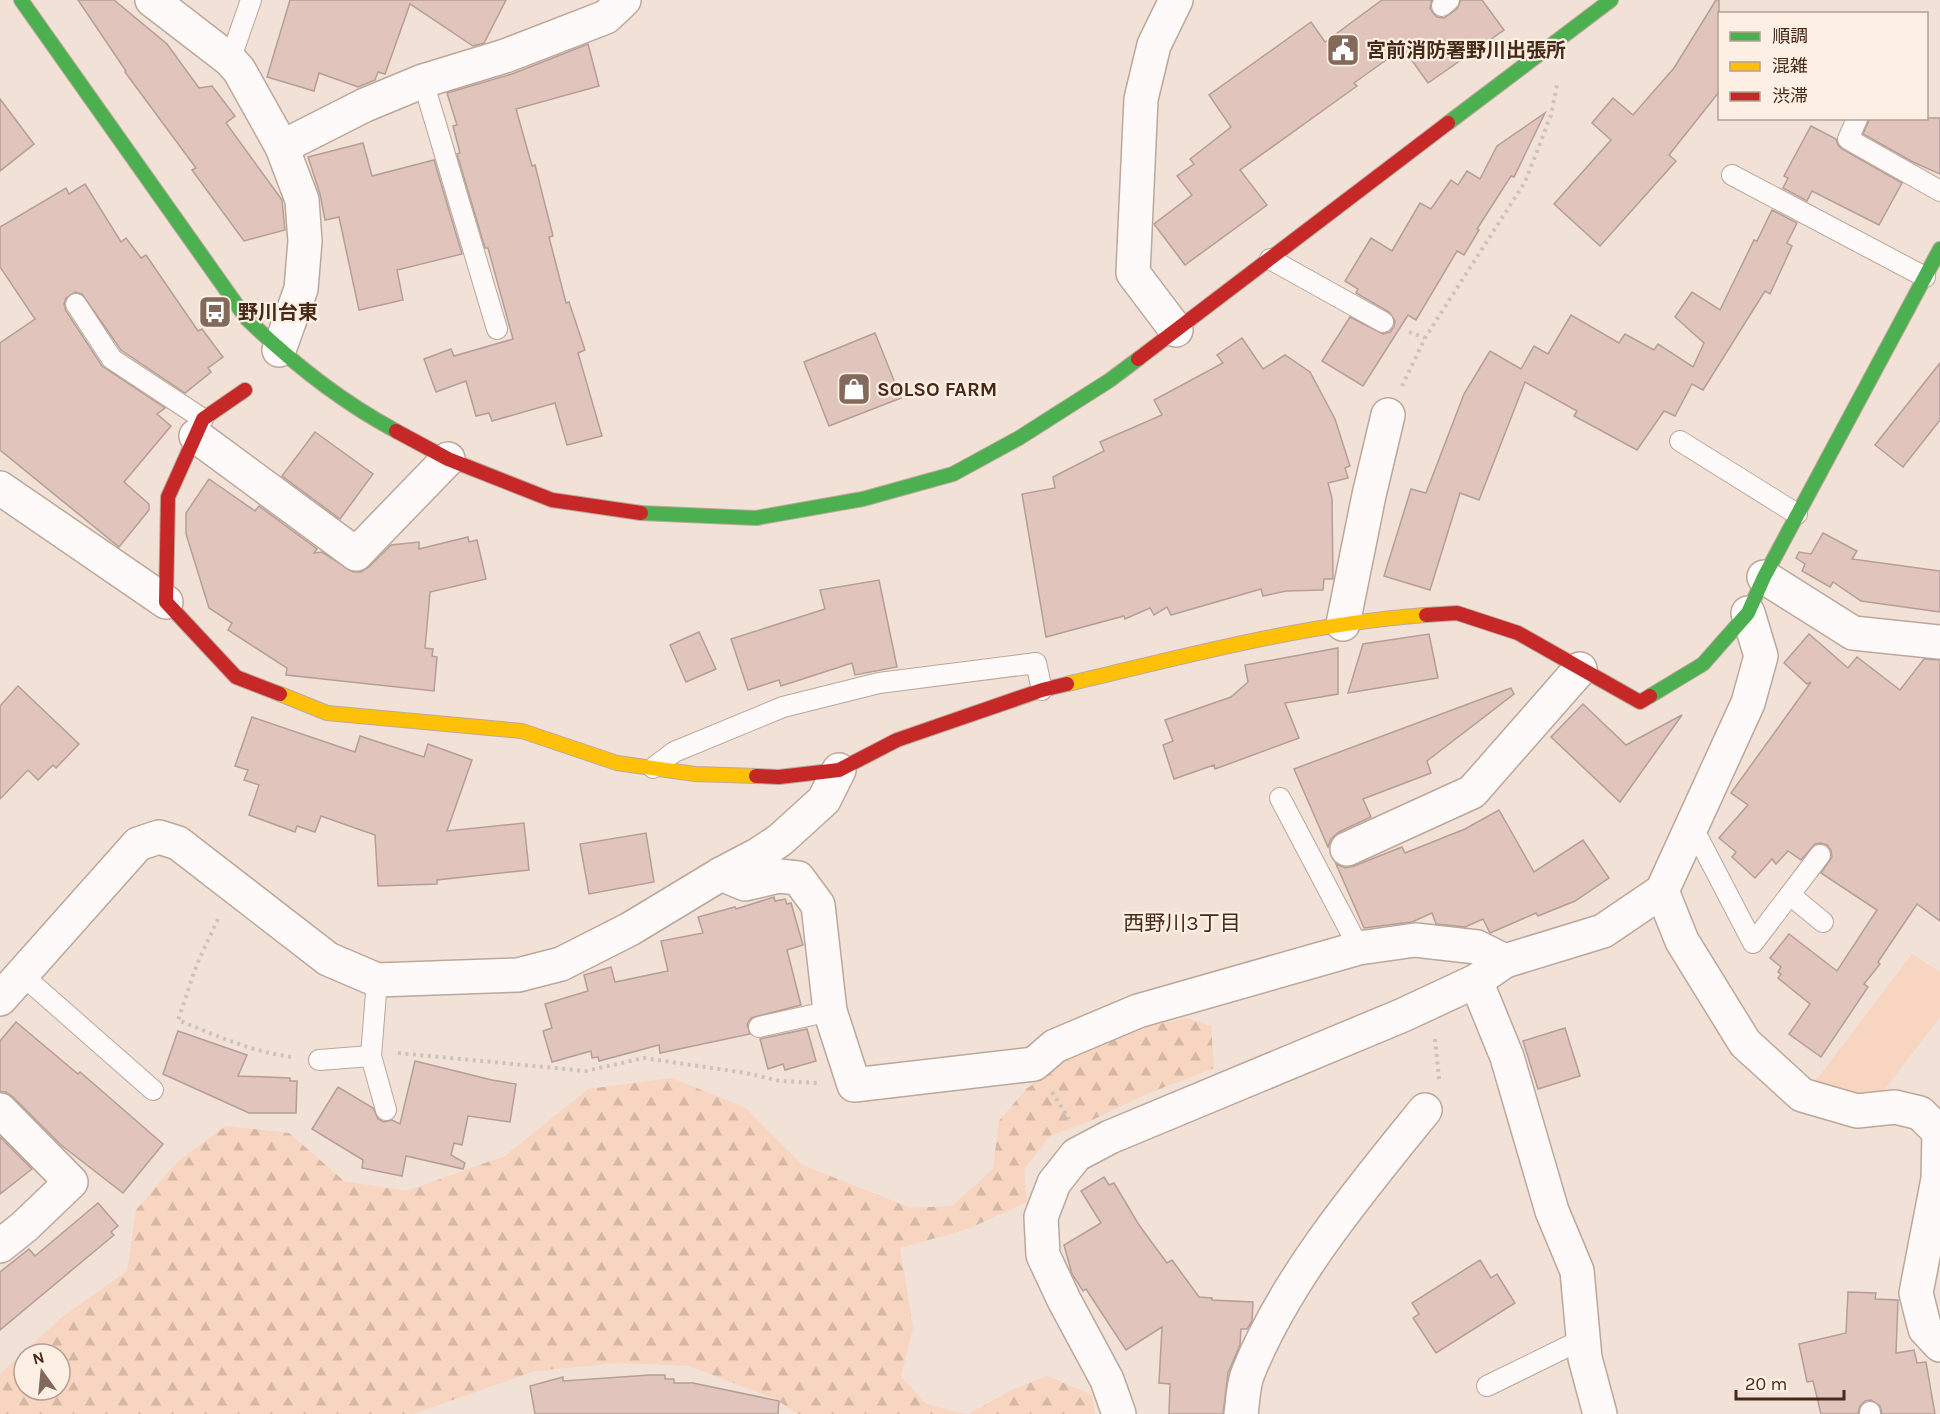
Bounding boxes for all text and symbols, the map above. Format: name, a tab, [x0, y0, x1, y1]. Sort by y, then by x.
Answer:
legend	[1718, 12, 1928, 120]
text: 順調	[1772, 25, 1808, 47]
public building icon: 宮前消防署野川出張所	[1325, 32, 1361, 68]
place label: 宮前消防署野川出張所	[1366, 39, 1566, 62]
text: 混雑	[1772, 55, 1808, 77]
text: 渋滞	[1772, 85, 1808, 107]
bus stop icon: 野川台東	[197, 294, 233, 330]
place label: 野川台東	[238, 301, 318, 324]
shop icon: SOLSO FARM	[836, 371, 872, 407]
place label: SOLSO FARM	[877, 378, 997, 401]
district label: 西野川3丁目	[1123, 911, 1241, 935]
north arrow	[12, 1342, 72, 1402]
text: N	[30, 1347, 46, 1369]
scale bar	[1736, 1363, 1844, 1401]
text: 20 m	[1745, 1373, 1787, 1395]

